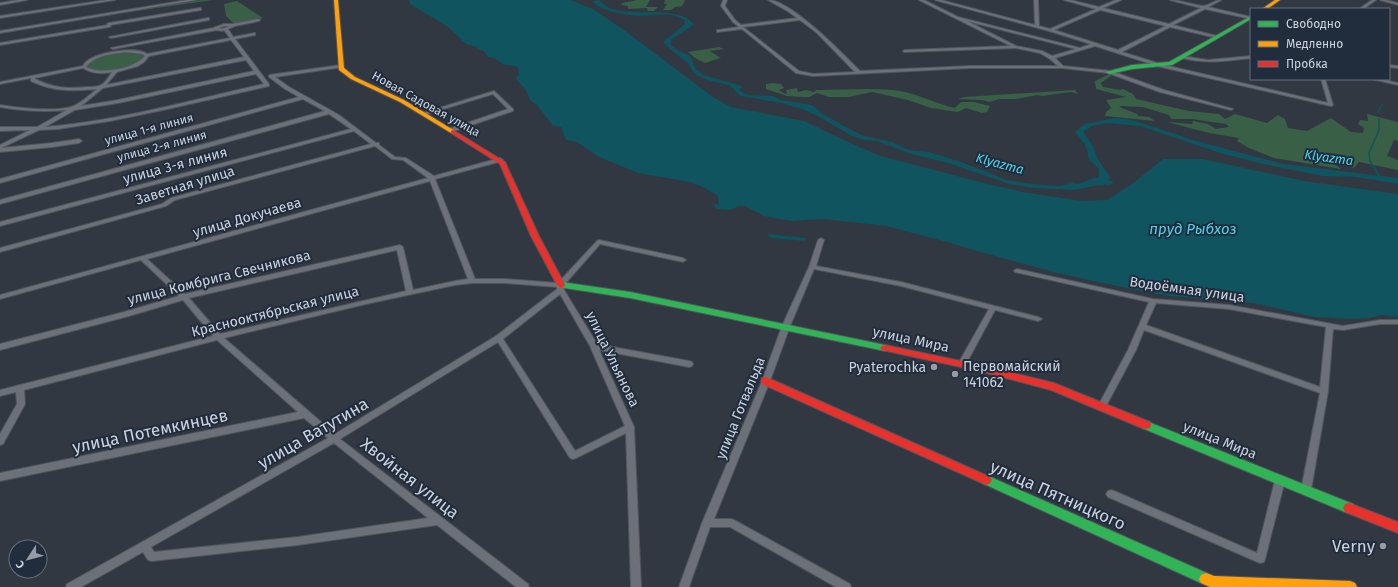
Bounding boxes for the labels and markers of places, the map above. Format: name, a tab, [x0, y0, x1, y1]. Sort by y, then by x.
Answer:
place label: Первомайский 141062	[963, 358, 1061, 391]
place label: Pyaterochka	[849, 359, 926, 376]
marker: Pyaterochka	[929, 362, 939, 372]
marker: Первомайский 141062	[950, 369, 960, 379]
place label: Verny	[1332, 536, 1376, 557]
marker: Verny	[1378, 541, 1388, 551]

